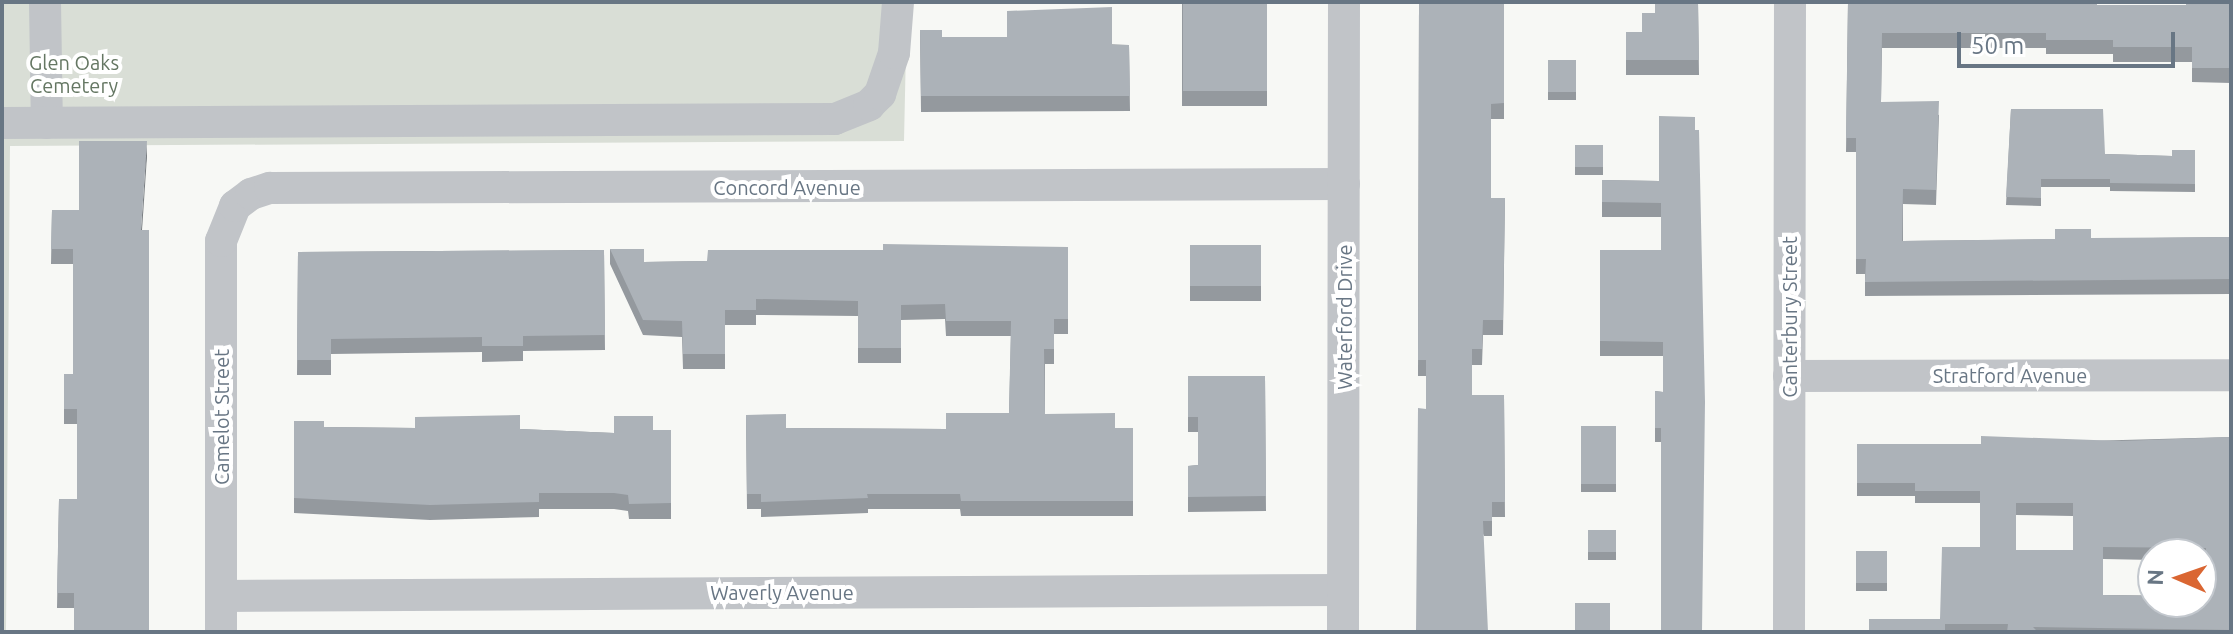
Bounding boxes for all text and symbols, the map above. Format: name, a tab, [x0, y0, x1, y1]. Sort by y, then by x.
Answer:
scale bar	[1961, 16, 2179, 66]
text: 50 m	[1971, 32, 2024, 59]
park label: Glen Oaks Cemetery	[29, 50, 119, 97]
street label: Concord Avenue	[713, 175, 861, 199]
street label: Canterbury Street	[1777, 236, 1801, 398]
street label: Waterford Drive	[1332, 244, 1356, 390]
street label: Camelot Street	[209, 349, 233, 485]
street label: Stratford Avenue	[1933, 363, 2087, 387]
north arrow	[2137, 538, 2217, 618]
text: N	[2142, 569, 2167, 586]
street label: Waverly Avenue	[710, 580, 854, 604]

